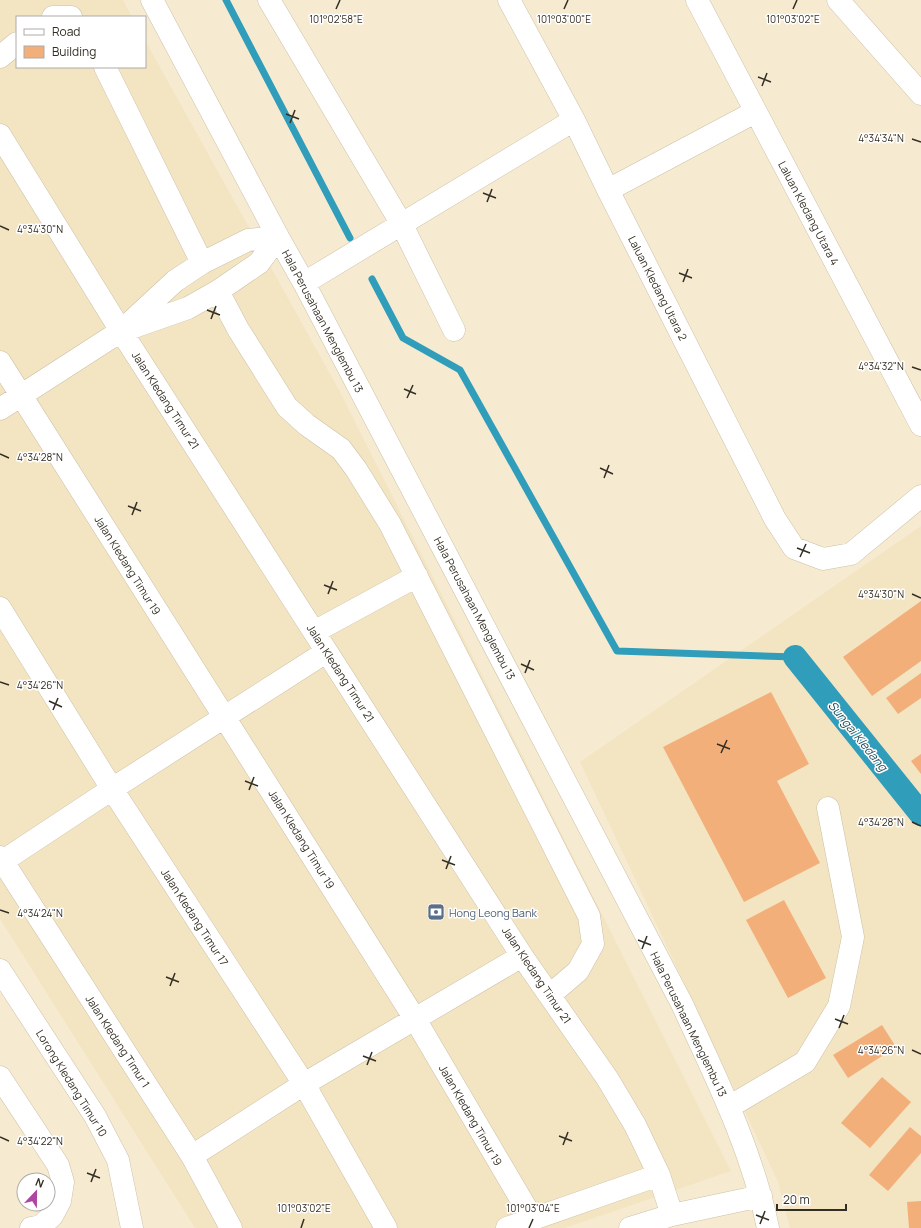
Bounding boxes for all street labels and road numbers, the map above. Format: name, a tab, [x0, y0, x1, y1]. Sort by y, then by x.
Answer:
street label: Laluan Kledang Utara 4	[775, 158, 843, 268]
street label: Laluan Kledang Utara 2	[625, 233, 691, 343]
street label: Hala Perusahaan Menglembu 13	[279, 247, 367, 395]
street label: Jalan Kledang Timur 21	[129, 348, 203, 452]
street label: Jalan Kledang Timur 19	[91, 513, 165, 618]
street label: Hala Perusahaan Menglembu 13	[431, 534, 519, 682]
street label: Jalan Kledang Timur 21	[304, 621, 378, 725]
street label: Jalan Kledang Timur 19	[265, 787, 339, 892]
street label: Jalan Kledang Timur 17	[158, 866, 232, 968]
street label: Jalan Kledang Timur 21	[499, 924, 575, 1026]
street label: Hala Perusahaan Menglembu 13	[647, 949, 731, 1099]
street label: Jalan Kledang Timur 1	[82, 992, 154, 1090]
street label: Lorong Kledang Timur 10	[33, 1027, 111, 1139]
street label: Jalan Kledang Timur 19	[436, 1062, 506, 1168]

